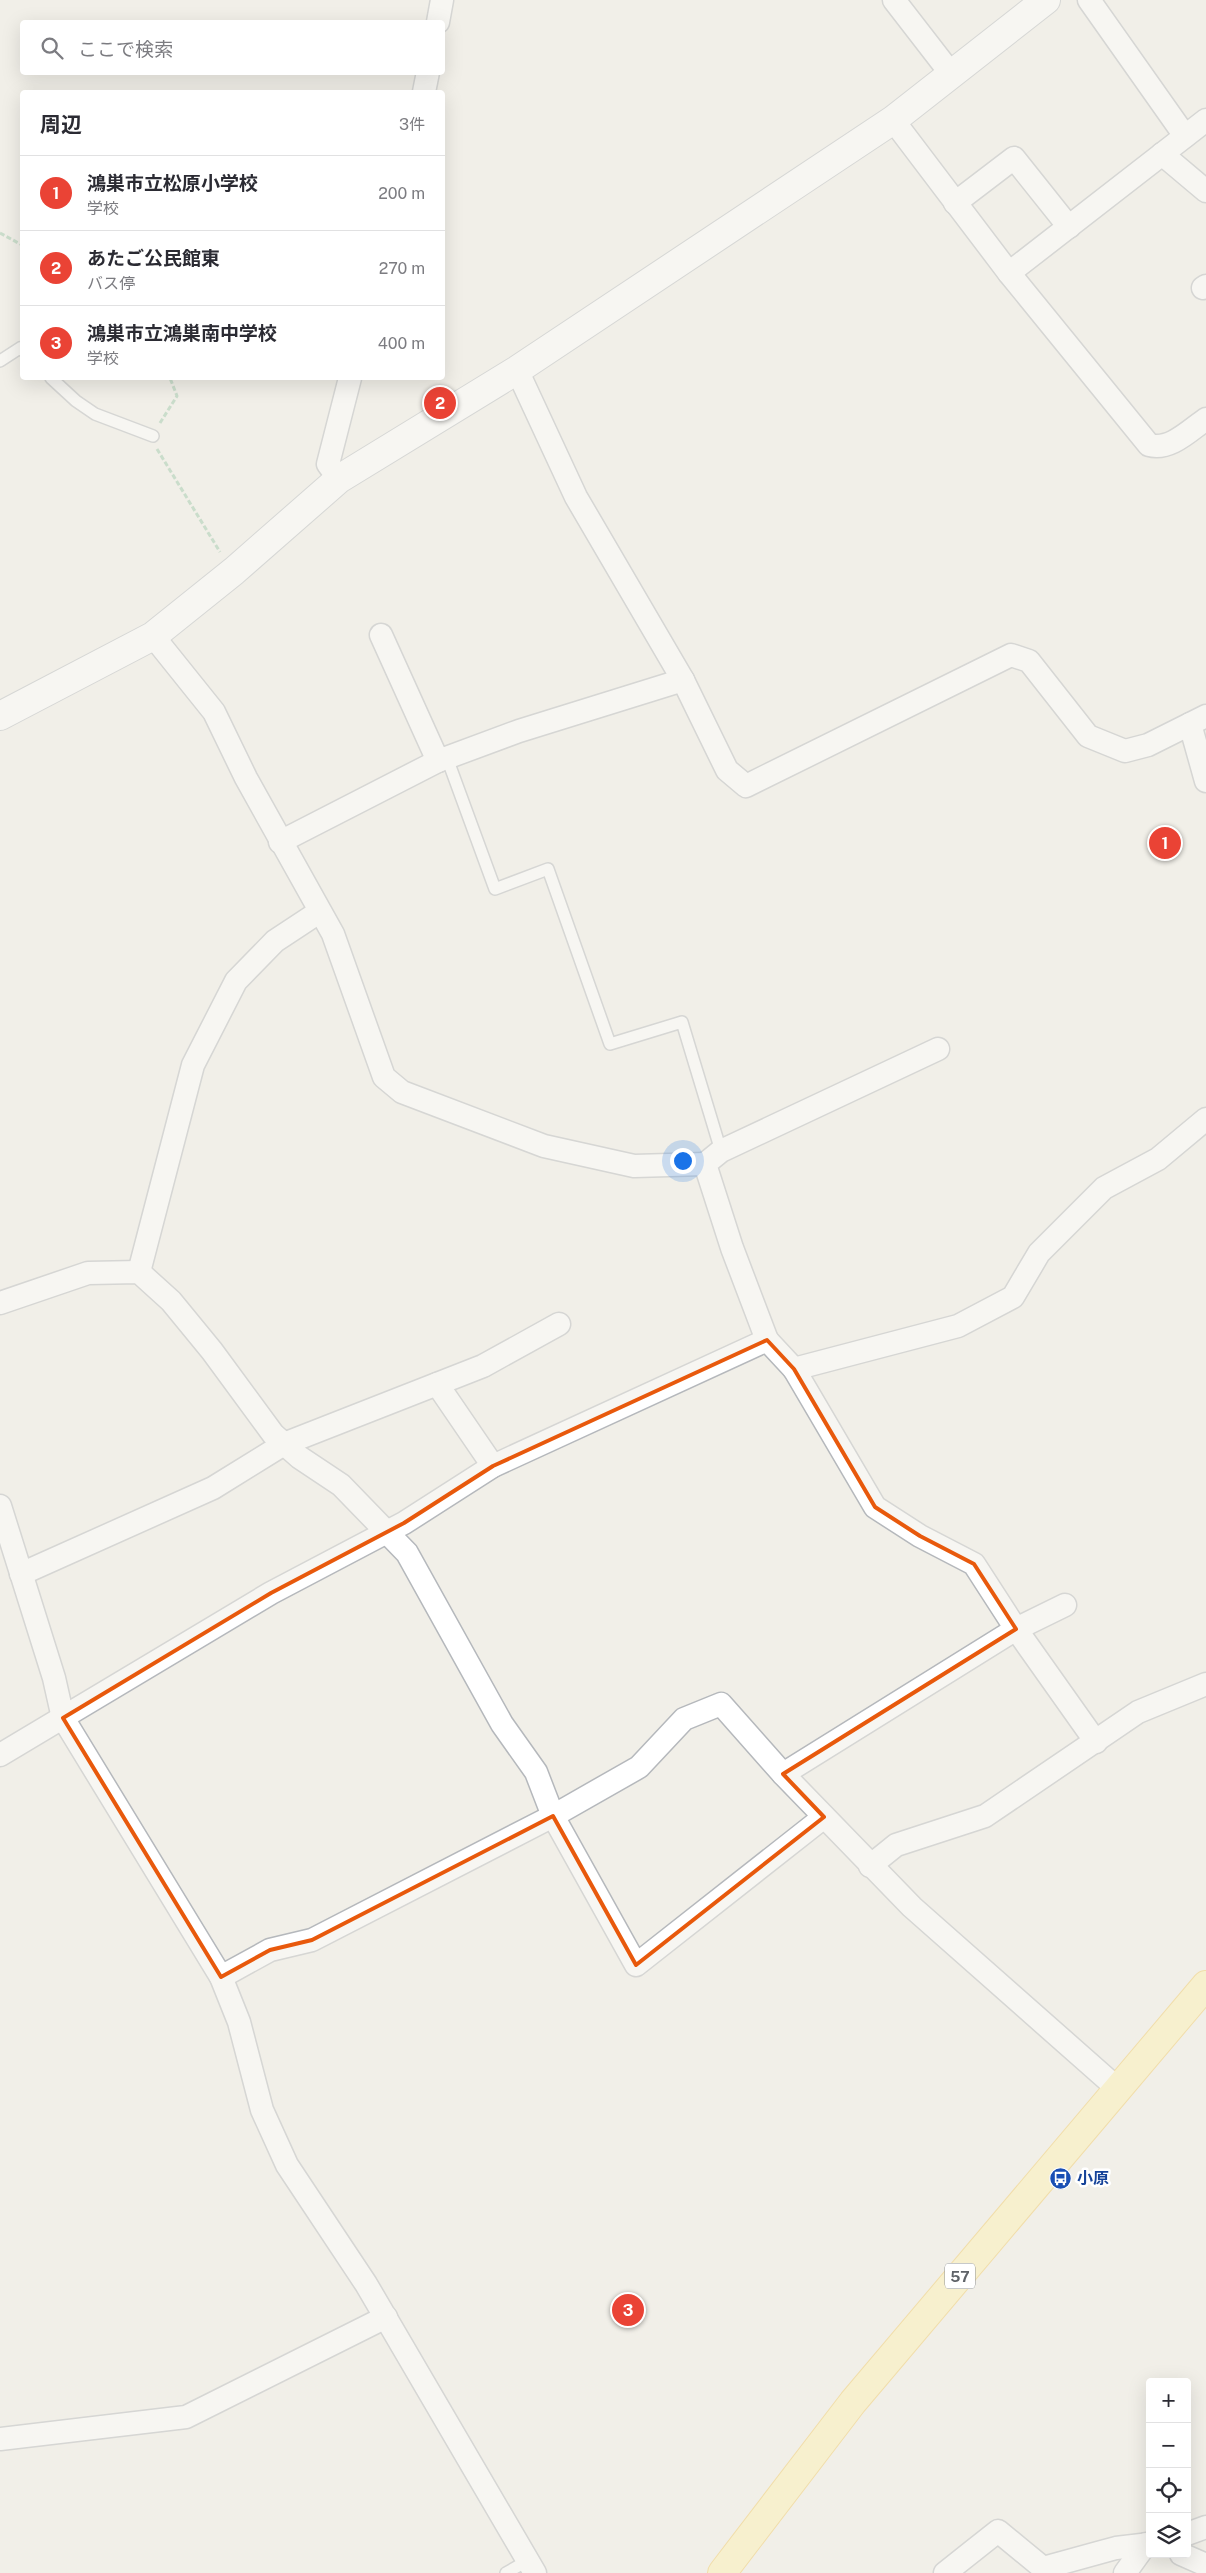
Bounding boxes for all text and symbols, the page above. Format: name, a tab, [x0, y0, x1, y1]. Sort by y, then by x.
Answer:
search box	[20, 20, 445, 75]
icon: search	[38, 34, 66, 62]
text: ここで検索	[78, 38, 173, 60]
text: 周辺	[40, 112, 82, 137]
text: 3件	[399, 115, 425, 134]
text: 鴻巣市立松原小学校	[87, 172, 258, 194]
text: 1	[53, 184, 59, 203]
text: 200 m	[378, 184, 425, 203]
text: 学校	[87, 199, 119, 218]
text: あたご公民館東	[87, 247, 220, 269]
text: 2	[51, 259, 61, 278]
text: 270 m	[379, 259, 425, 278]
text: バス停	[87, 274, 135, 293]
text: 鴻巣市立鴻巣南中学校	[87, 322, 277, 344]
text: 3	[51, 334, 61, 353]
text: 400 m	[378, 334, 425, 353]
text: 学校	[87, 349, 119, 368]
pin: 2	[424, 384, 456, 422]
pin: 1	[1149, 824, 1181, 862]
your location	[670, 1148, 696, 1174]
bus stop icon: 小原	[1049, 2166, 1073, 2190]
place label: 小原	[1077, 2169, 1109, 2188]
road number: 57	[945, 2264, 975, 2288]
pin: 3	[612, 2291, 644, 2329]
map controls	[1146, 2378, 1191, 2558]
button: +	[1146, 2378, 1191, 2423]
button: −	[1146, 2423, 1191, 2468]
button: locate	[1146, 2468, 1191, 2513]
button: layers	[1146, 2513, 1191, 2558]

